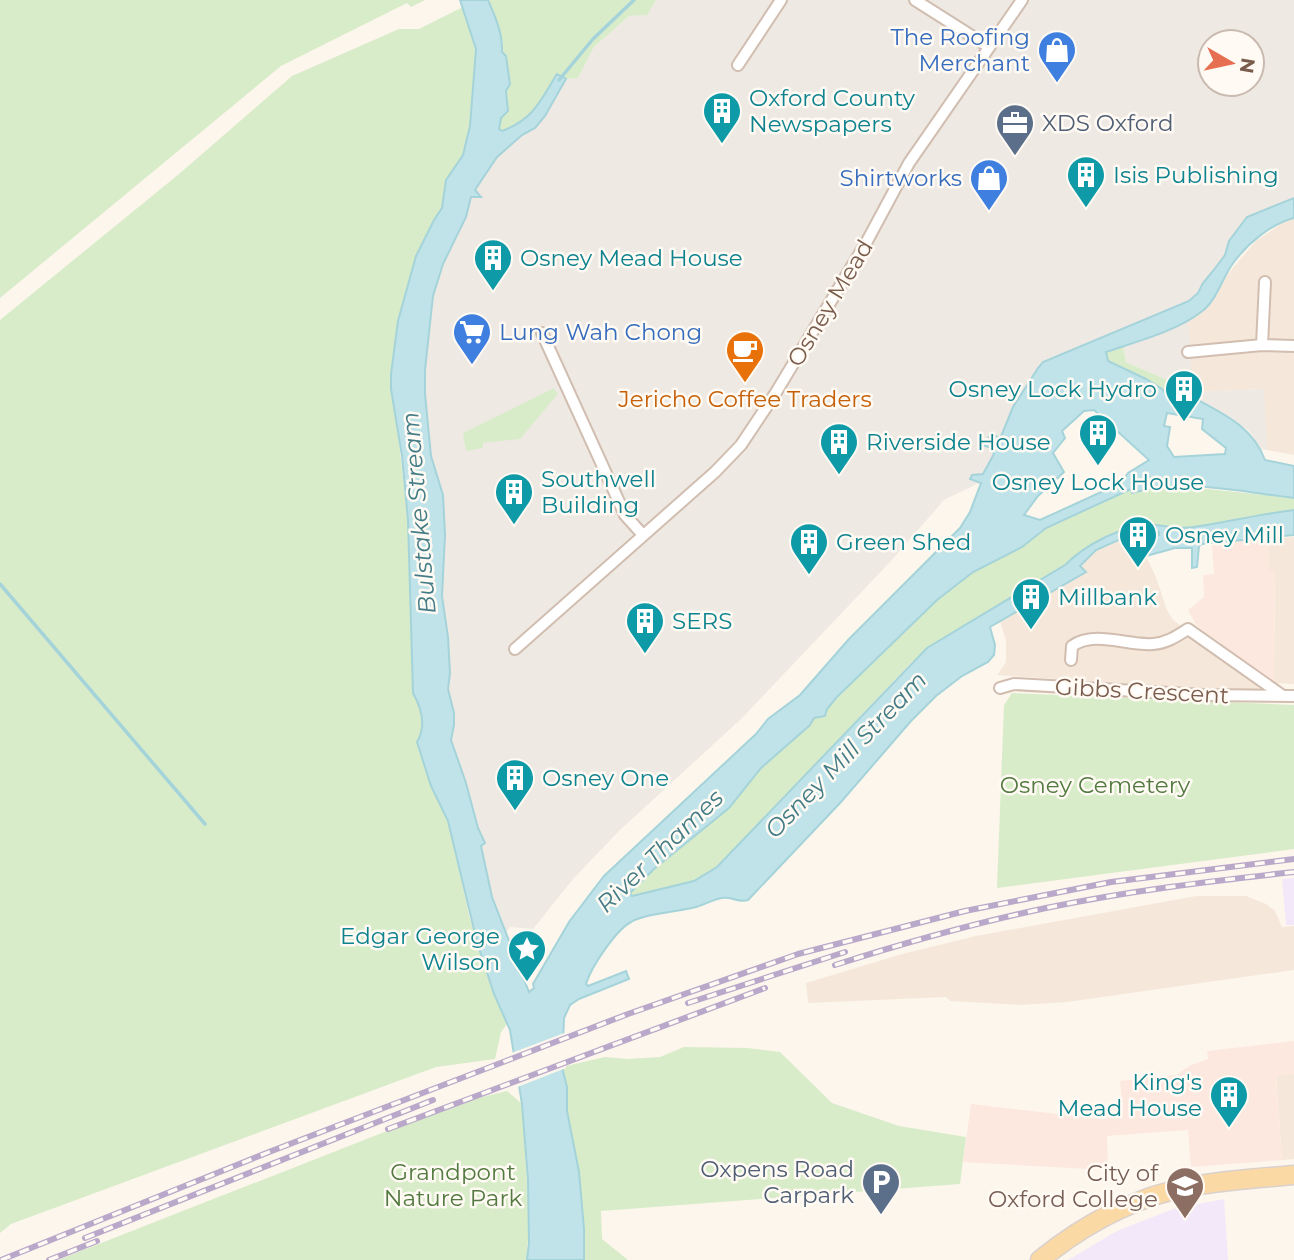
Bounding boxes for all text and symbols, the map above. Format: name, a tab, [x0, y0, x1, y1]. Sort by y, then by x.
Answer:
place label: The Roofing Merchant	[891, 23, 1030, 77]
north arrow	[1196, 28, 1266, 98]
shop icon: The Roofing Merchant	[1036, 29, 1078, 84]
text: N	[1235, 56, 1260, 75]
place label: Oxford County Newspapers	[749, 84, 916, 138]
building icon: Oxford County Newspapers	[701, 90, 743, 145]
office icon: XDS Oxford	[994, 102, 1036, 157]
place label: XDS Oxford	[1042, 109, 1174, 137]
building icon: Isis Publishing	[1065, 154, 1107, 209]
shop icon: Shirtworks	[968, 157, 1010, 212]
place label: Isis Publishing	[1113, 161, 1279, 189]
place label: Shirtworks	[839, 164, 962, 192]
street label: Osney Mead	[781, 235, 879, 371]
building icon: Osney Mead House	[472, 237, 514, 292]
place label: Osney Mead House	[520, 244, 743, 272]
supermarket icon: Lung Wah Chong	[451, 311, 493, 366]
place label: Lung Wah Chong	[499, 318, 702, 346]
cafe icon: Jericho Coffee Traders	[724, 329, 766, 384]
building icon: Osney Lock Hydro	[1163, 368, 1205, 423]
place label: Osney Lock Hydro	[949, 375, 1157, 403]
place label: Jericho Coffee Traders	[617, 385, 872, 413]
water label: Bulstake Stream	[395, 411, 442, 615]
building icon: Osney Lock House	[1077, 412, 1119, 467]
building icon: Riverside House	[818, 421, 860, 476]
place label: Riverside House	[866, 428, 1051, 456]
place label: Southwell Building	[541, 465, 656, 519]
place label: Osney Lock House	[992, 468, 1204, 496]
building icon: Southwell Building	[493, 471, 535, 526]
building icon: Osney Mill	[1117, 514, 1159, 569]
building icon: Green Shed	[788, 521, 830, 576]
place label: Osney Mill	[1165, 521, 1284, 549]
place label: Green Shed	[836, 528, 971, 556]
building icon: Millbank	[1010, 576, 1052, 631]
place label: Millbank	[1058, 583, 1157, 611]
building icon: SERS	[624, 600, 666, 655]
place label: SERS	[672, 607, 732, 635]
water label: Osney Mill Stream	[759, 665, 933, 844]
street label: Gibbs Crescent	[1054, 672, 1230, 710]
building icon: Osney One	[494, 757, 536, 812]
place label: Osney One	[542, 764, 669, 792]
park label: Osney Cemetery	[1000, 771, 1191, 799]
water label: River Thames	[590, 783, 729, 918]
place label: Edgar George Wilson	[340, 922, 500, 976]
place icon: Edgar George Wilson	[506, 928, 548, 983]
place label: King's Mead House	[1058, 1068, 1202, 1122]
building icon: King's Mead House	[1208, 1074, 1250, 1129]
place label: Oxpens Road Carpark	[700, 1155, 854, 1209]
park label: Grandpont Nature Park	[384, 1158, 522, 1212]
place label: City of Oxford College	[988, 1159, 1159, 1213]
parking icon: Oxpens Road Carpark	[860, 1161, 902, 1216]
school or university icon: City of Oxford College	[1164, 1165, 1206, 1220]

